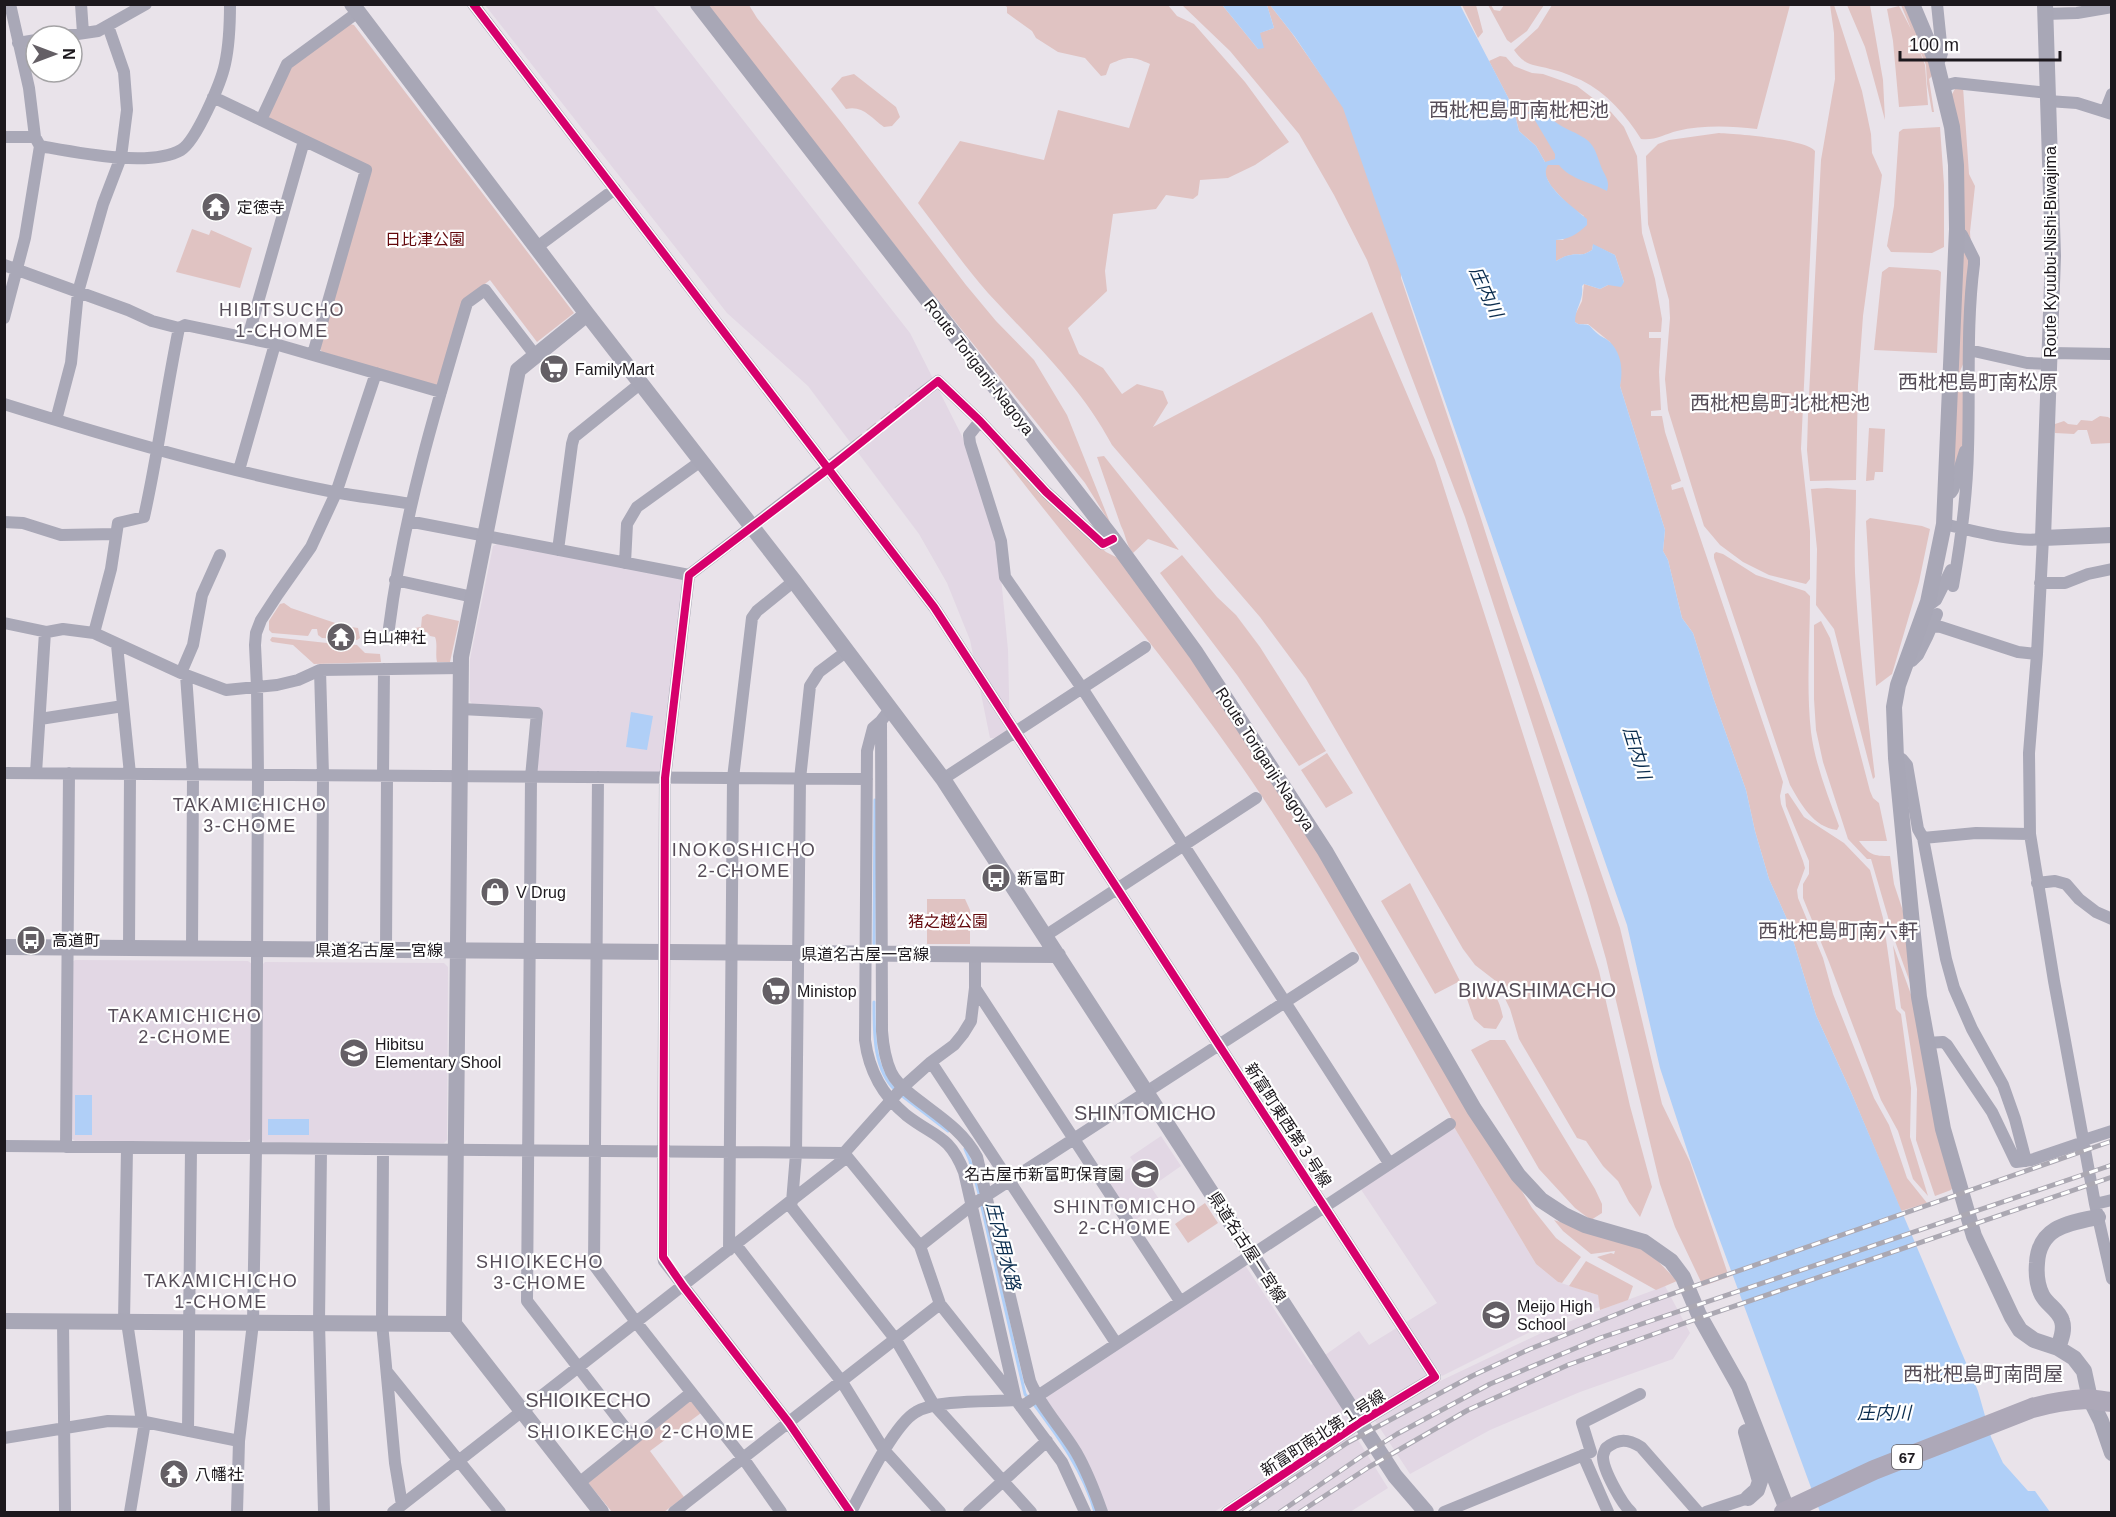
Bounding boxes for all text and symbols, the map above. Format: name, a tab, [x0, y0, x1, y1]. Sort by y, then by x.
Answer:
north arrow	[24, 24, 84, 84]
scale bar	[1900, 24, 2060, 62]
text: 100 m	[1909, 35, 1959, 55]
text: N	[60, 48, 77, 60]
district label: 西枇杷島町南枇杷池	[1429, 99, 1609, 121]
street label: Route Kyuubu-Nishi-Biwajima	[2042, 146, 2059, 358]
temple icon: 定徳寺	[200, 191, 232, 223]
place label: 定徳寺	[237, 199, 285, 216]
park label: 日比津公園	[385, 231, 465, 248]
water label: 庄内川	[1466, 263, 1507, 323]
street label: Route Toriganji-Nagoya	[921, 296, 1037, 438]
district label: HIBITSUCHO 1-CHOME	[219, 300, 345, 341]
supermarket icon: FamilyMart	[538, 353, 570, 385]
place label: FamilyMart	[575, 361, 655, 378]
district label: 西枇杷島町南松原	[1898, 371, 2058, 393]
district label: 西枇杷島町北枇杷池	[1690, 392, 1870, 414]
temple icon: 白山神社	[325, 621, 357, 653]
place label: 白山神社	[362, 629, 426, 646]
street label: Route Toriganji-Nagoya	[1212, 684, 1318, 834]
water label: 庄内川	[1620, 724, 1655, 784]
district label: TAKAMICHICHO 3-CHOME	[173, 795, 327, 836]
district label: INOKOSHICHO 2-CHOME	[672, 840, 816, 881]
bus stop icon: 新富町	[980, 862, 1012, 894]
place label: 新富町	[1017, 870, 1065, 887]
shop icon: V Drug	[479, 876, 511, 908]
place label: V Drug	[516, 884, 566, 901]
park label: 猪之越公園	[908, 913, 988, 930]
district label: 西枇杷島町南六軒	[1758, 920, 1918, 942]
bus stop icon: 高道町	[15, 924, 47, 956]
place label: 高道町	[52, 932, 100, 949]
street label: 県道名古屋一宮線	[315, 942, 443, 959]
street label: 県道名古屋一宮線	[801, 946, 929, 963]
supermarket icon: Ministop	[760, 975, 792, 1007]
district label: BIWASHIMACHO	[1458, 979, 1616, 1001]
place label: Ministop	[797, 983, 857, 1000]
district label: TAKAMICHICHO 2-CHOME	[108, 1006, 262, 1047]
place label: Hibitsu Elementary Shool	[375, 1036, 501, 1071]
school or university icon: Hibitsu Elementary Shool	[338, 1037, 370, 1069]
street label: 新富町東西第３号線	[1242, 1060, 1334, 1190]
district label: SHINTOMICHO	[1074, 1102, 1216, 1124]
school or university icon: 名古屋市新富町保育園	[1129, 1158, 1161, 1190]
place label: 名古屋市新富町保育園	[964, 1166, 1124, 1183]
street label: 県道名古屋一宮線	[1205, 1189, 1289, 1305]
district label: SHINTOMICHO 2-CHOME	[1053, 1197, 1197, 1238]
water label: 庄内用水路	[982, 1200, 1024, 1294]
district label: SHIOIKECHO 3-CHOME	[476, 1252, 604, 1293]
district label: TAKAMICHICHO 1-CHOME	[144, 1271, 298, 1312]
place label: Meijo High School	[1517, 1298, 1593, 1333]
school or university icon: Meijo High School	[1480, 1299, 1512, 1331]
district label: 西枇杷島町南問屋	[1903, 1363, 2063, 1385]
street label: 新富町南北第１号線	[1258, 1387, 1388, 1479]
district label: SHIOIKECHO	[525, 1389, 651, 1411]
water label: 庄内川	[1857, 1403, 1913, 1423]
district label: SHIOIKECHO 2-CHOME	[527, 1422, 755, 1442]
road number: 67	[1892, 1445, 1922, 1469]
temple icon: 八幡社	[158, 1458, 190, 1490]
place label: 八幡社	[195, 1466, 243, 1483]

